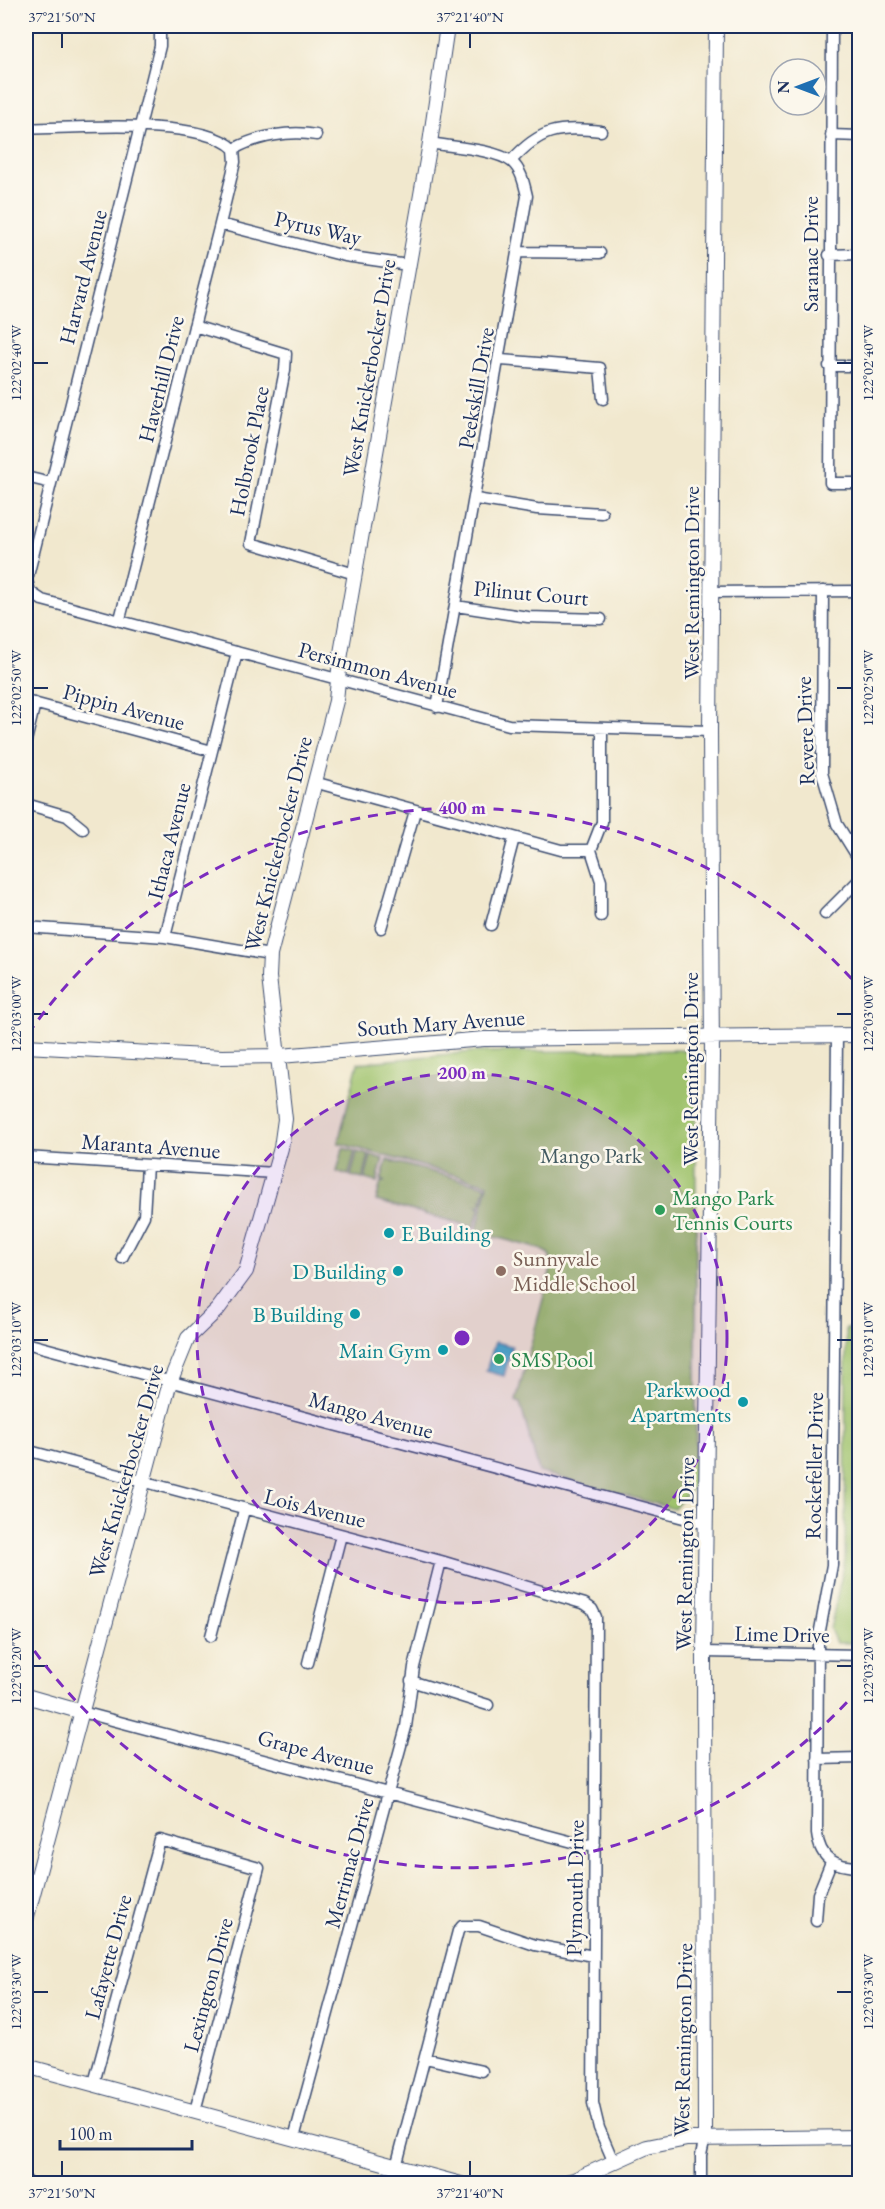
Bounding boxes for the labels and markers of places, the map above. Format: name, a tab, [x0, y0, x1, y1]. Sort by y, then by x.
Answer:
place label: Mango Park Tennis Courts	[672, 1183, 793, 1237]
marker: Mango Park Tennis Courts	[653, 1203, 667, 1217]
place label: E Building	[401, 1219, 491, 1248]
marker: E Building	[382, 1226, 396, 1240]
place label: Sunnyvale Middle School	[513, 1244, 636, 1298]
place label: D Building	[292, 1257, 386, 1286]
marker: D Building	[391, 1264, 405, 1278]
marker: Sunnyvale Middle School	[494, 1264, 508, 1278]
place label: B Building	[253, 1300, 343, 1329]
marker: B Building	[348, 1307, 362, 1321]
centre of rings	[452, 1328, 472, 1348]
place label: Main Gym	[339, 1336, 431, 1365]
marker: Main Gym	[436, 1343, 450, 1357]
place label: SMS Pool	[511, 1345, 593, 1374]
marker: SMS Pool	[492, 1352, 506, 1366]
place label: Parkwood Apartments	[629, 1375, 732, 1429]
marker: Parkwood Apartments	[736, 1395, 750, 1409]

